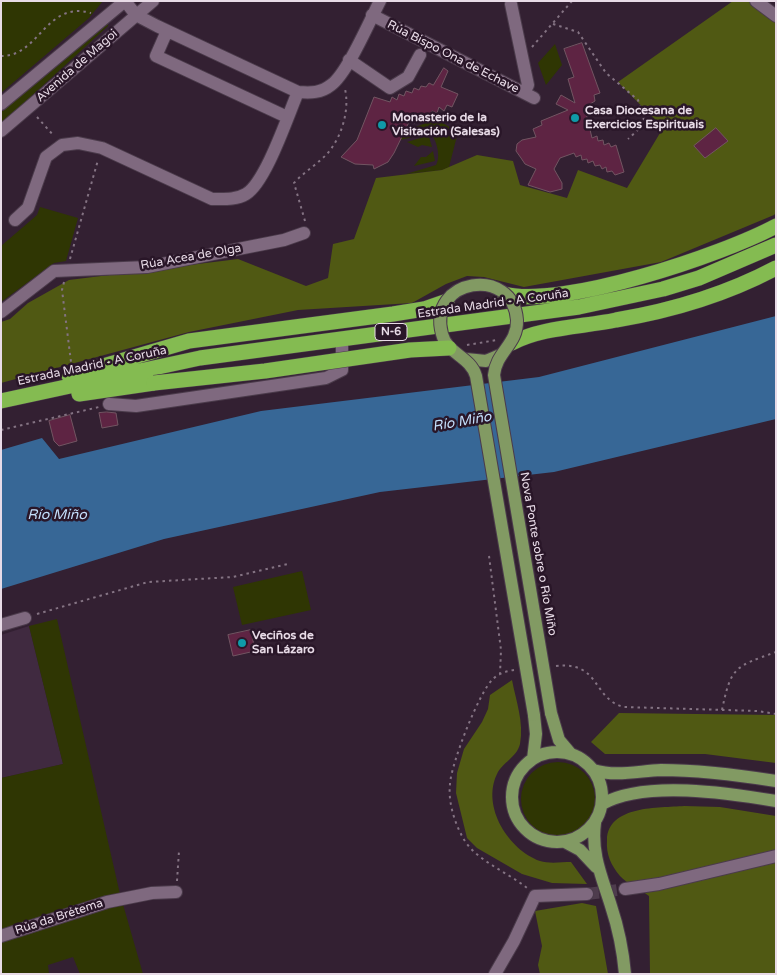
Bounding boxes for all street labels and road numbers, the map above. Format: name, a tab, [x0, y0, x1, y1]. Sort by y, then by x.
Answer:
street label: Rúa Bispo Ona de Echave	[385, 17, 521, 97]
street label: Avenida de Magoi	[33, 27, 121, 105]
street label: Rúa Acea de Olga	[140, 241, 242, 273]
street label: Estrada Madrid - A Coruña	[417, 286, 569, 322]
road number: N-6	[375, 324, 407, 341]
street label: Estrada Madrid - A Coruña	[16, 343, 168, 389]
street label: Nova Ponte sobre o Río Miño	[516, 471, 560, 637]
street label: Rúa da Brétema	[13, 896, 105, 938]

